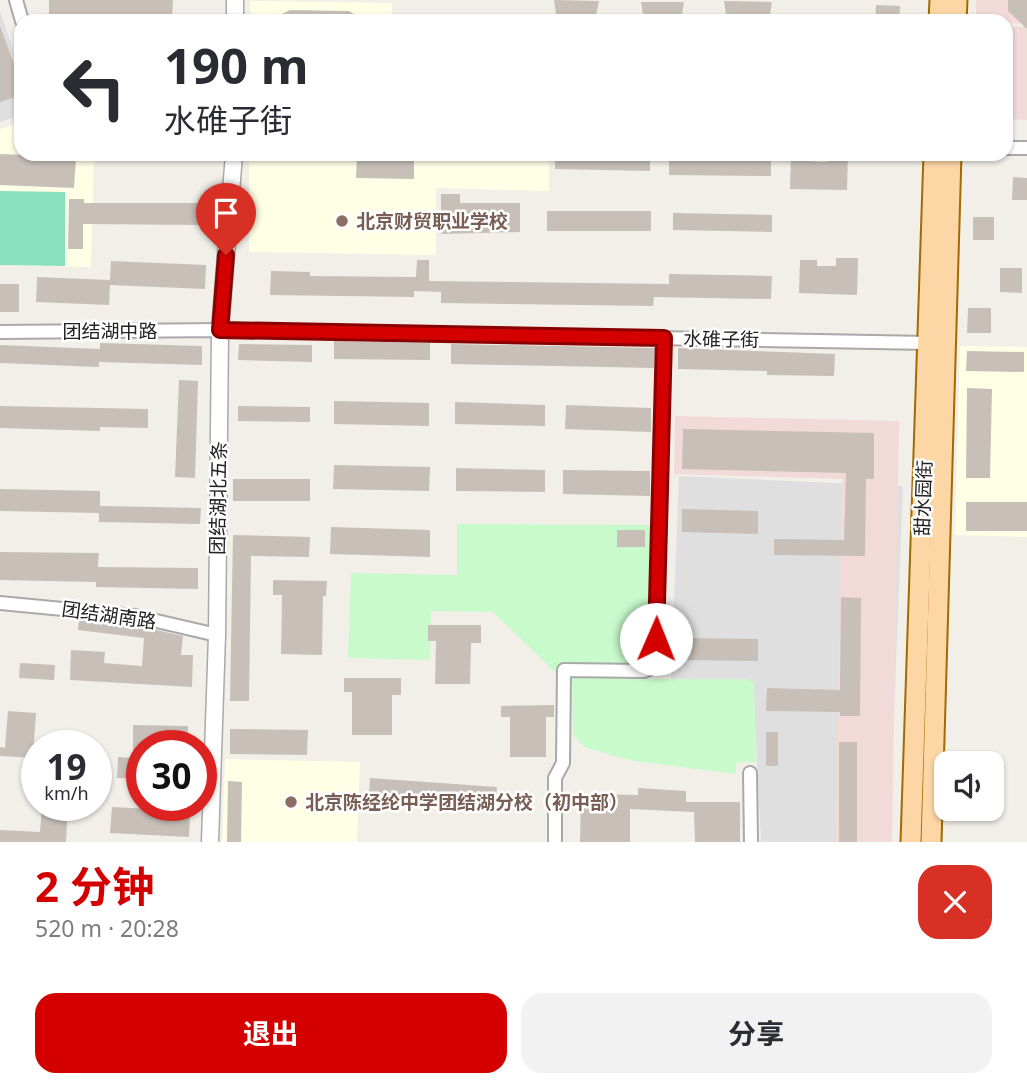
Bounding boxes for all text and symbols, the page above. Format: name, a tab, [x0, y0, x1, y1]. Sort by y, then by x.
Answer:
text: 190 m	[164, 32, 309, 98]
icon: left	[49, 42, 140, 133]
text: 水碓子街	[164, 98, 292, 141]
pin	[196, 183, 256, 255]
icon: arrive	[207, 194, 245, 232]
place label: 北京财贸职业学校	[356, 208, 508, 234]
marker: 北京财贸职业学校	[334, 213, 350, 229]
street label: 团结湖中路	[62, 318, 158, 344]
street label: 水碓子街	[683, 325, 759, 353]
street label: 团结湖北五条	[204, 441, 232, 555]
street label: 甜水园街	[909, 460, 937, 536]
street label: 团结湖南路	[60, 596, 158, 634]
position arrow	[619, 602, 693, 676]
speed limit sign: 30	[126, 730, 217, 821]
text: 19	[46, 743, 87, 790]
map controls	[934, 751, 1004, 821]
button: sound	[934, 751, 1004, 821]
text: km/h	[44, 781, 89, 805]
place label: 北京陈经纶中学团结湖分校（初中部）	[305, 789, 628, 815]
marker: 北京陈经纶中学团结湖分校（初中部）	[283, 794, 299, 810]
text: 2 分钟	[35, 857, 154, 914]
button: close	[918, 865, 992, 939]
text: 520 m · 20:28	[35, 912, 179, 944]
button: 退出	[35, 993, 507, 1073]
button: 分享	[521, 993, 992, 1073]

